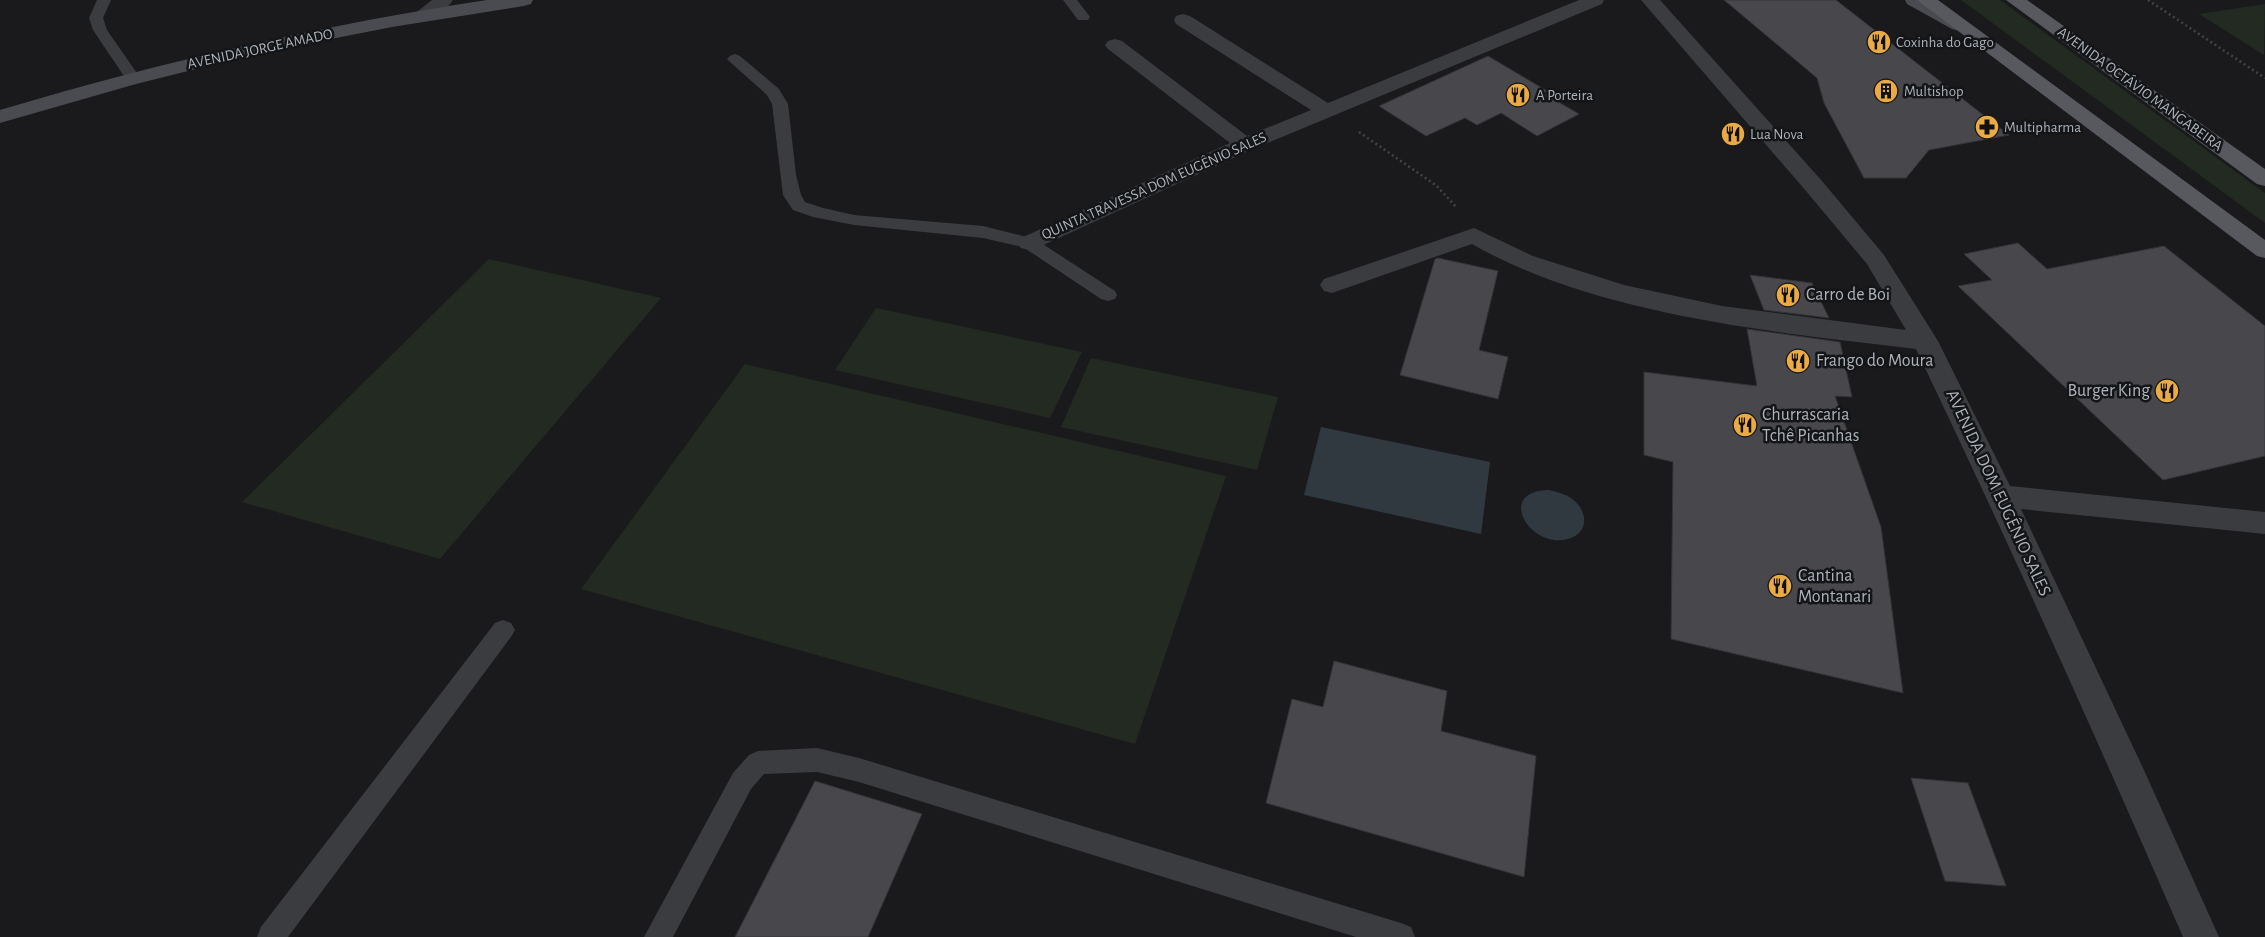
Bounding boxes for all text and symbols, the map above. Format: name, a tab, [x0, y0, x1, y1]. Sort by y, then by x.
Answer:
street label: AVENIDA OCTÁVIO MANGABEIRA	[2055, 23, 2227, 154]
street label: AVENIDA JORGE AMADO	[186, 26, 334, 72]
restaurant icon: Coxinha do Gago	[1866, 29, 1892, 55]
place label: Coxinha do Gago	[1896, 35, 1994, 50]
building icon: Multishop	[1873, 78, 1899, 104]
restaurant icon: A Porteira	[1505, 82, 1531, 108]
place label: Multishop	[1904, 84, 1964, 99]
place label: A Porteira	[1536, 88, 1593, 103]
pharmacy icon: Multipharma	[1974, 114, 2000, 140]
place label: Multipharma	[2004, 120, 2081, 135]
restaurant icon: Lua Nova	[1720, 121, 1746, 147]
place label: Lua Nova	[1750, 127, 1803, 142]
street label: QUINTA TRAVESSA DOM EUGÊNIO SALES	[1039, 129, 1269, 243]
restaurant icon: Carro de Boi	[1775, 282, 1801, 308]
place label: Carro de Boi	[1806, 286, 1890, 304]
restaurant icon: Frango do Moura	[1785, 348, 1811, 374]
place label: Frango do Moura	[1816, 352, 1934, 370]
restaurant icon: Burger King	[2154, 378, 2180, 404]
place label: Burger King	[2067, 382, 2150, 400]
street label: AVENIDA DOM EUGÊNIO SALES	[1942, 386, 2056, 599]
place label: Churrascaria Tchê Picanhas	[1762, 406, 1859, 445]
restaurant icon: Churrascaria Tchê Picanhas	[1732, 412, 1758, 438]
place label: Cantina Montanari	[1798, 567, 1871, 606]
restaurant icon: Cantina Montanari	[1767, 573, 1793, 599]

